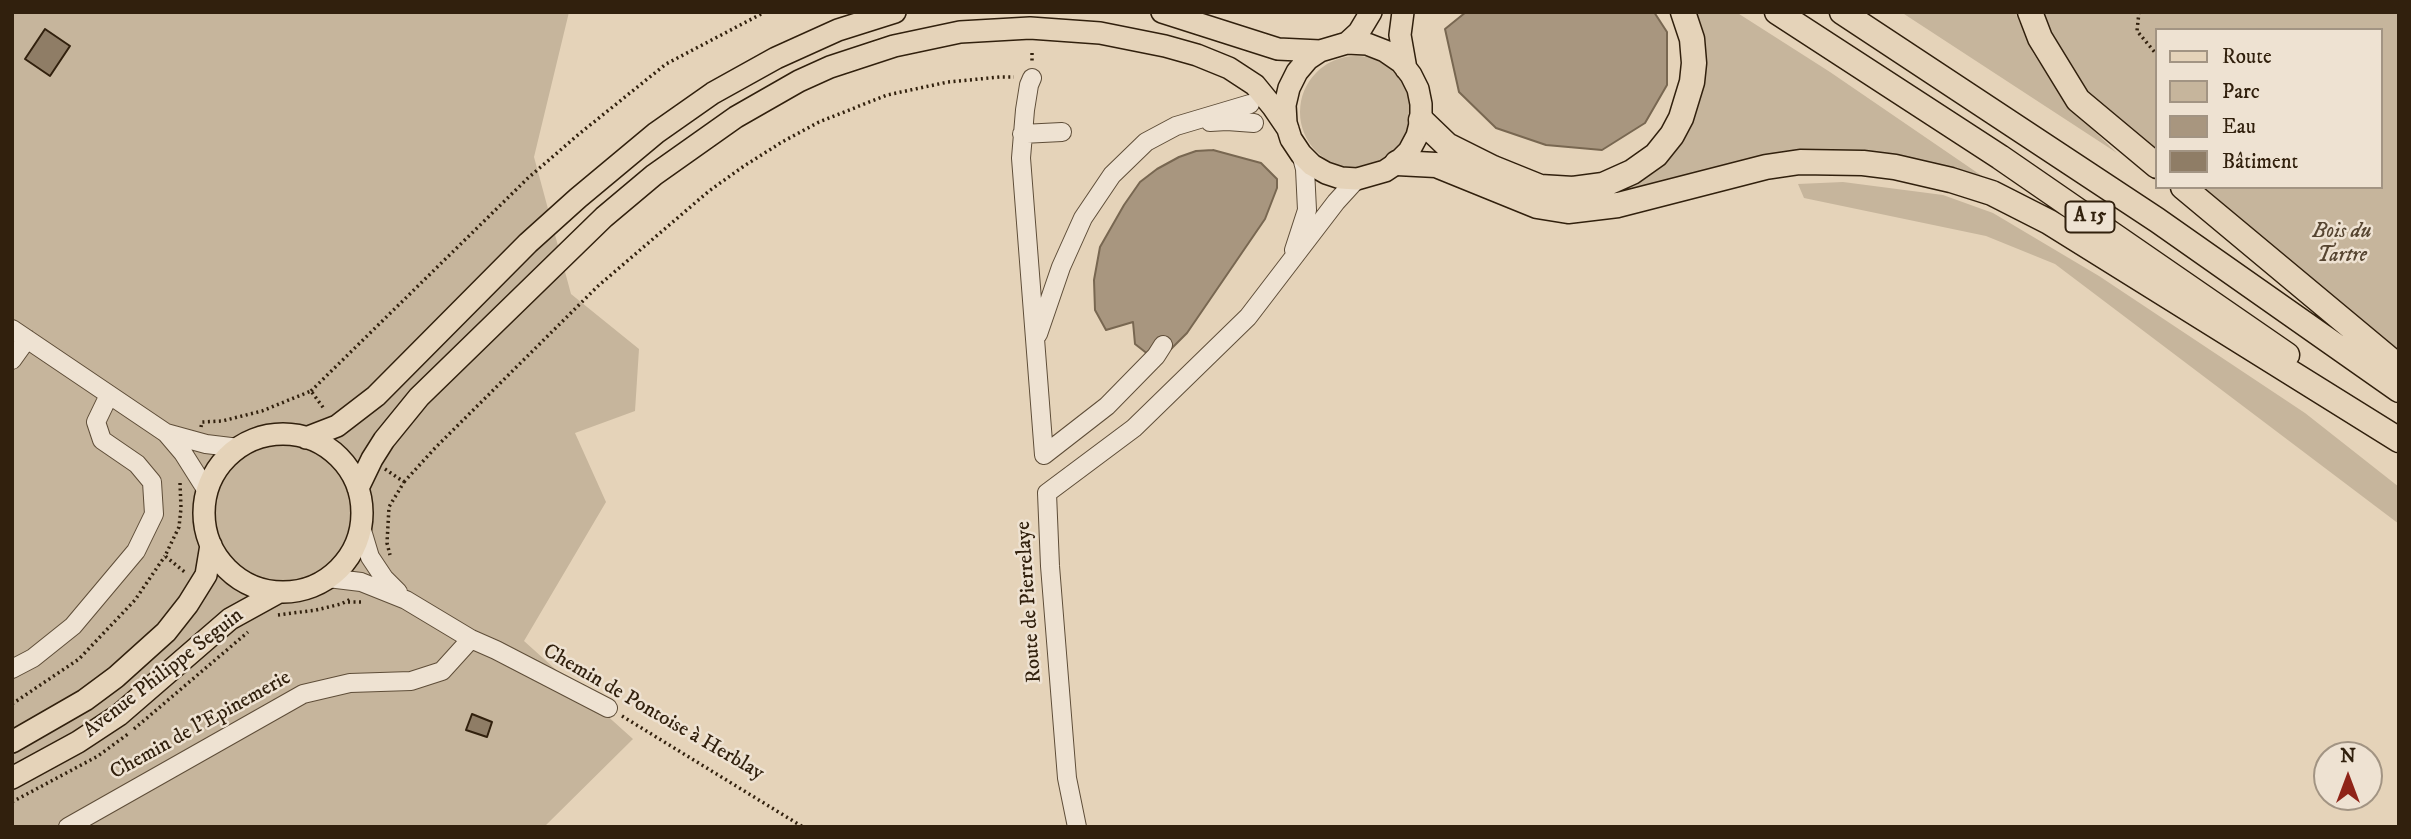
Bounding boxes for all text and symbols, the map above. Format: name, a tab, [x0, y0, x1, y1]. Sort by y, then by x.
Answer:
legend	[2156, 28, 2383, 189]
text: Route	[2222, 44, 2272, 70]
text: Parc	[2222, 79, 2260, 105]
text: Eau	[2222, 114, 2256, 140]
text: Bâtiment	[2222, 149, 2298, 175]
road number: A 15	[2066, 202, 2114, 232]
park label: Bois du Tartre	[2312, 220, 2372, 270]
street label: Route de Pierrelaye	[1012, 520, 1048, 684]
street label: Avenue Philippe Seguin	[79, 604, 249, 744]
street label: Chemin de Pontoise à Herblay	[538, 639, 768, 787]
street label: Chemin de l'Epinemerie	[106, 666, 296, 786]
north arrow	[2313, 741, 2383, 811]
text: N	[2340, 745, 2356, 768]

